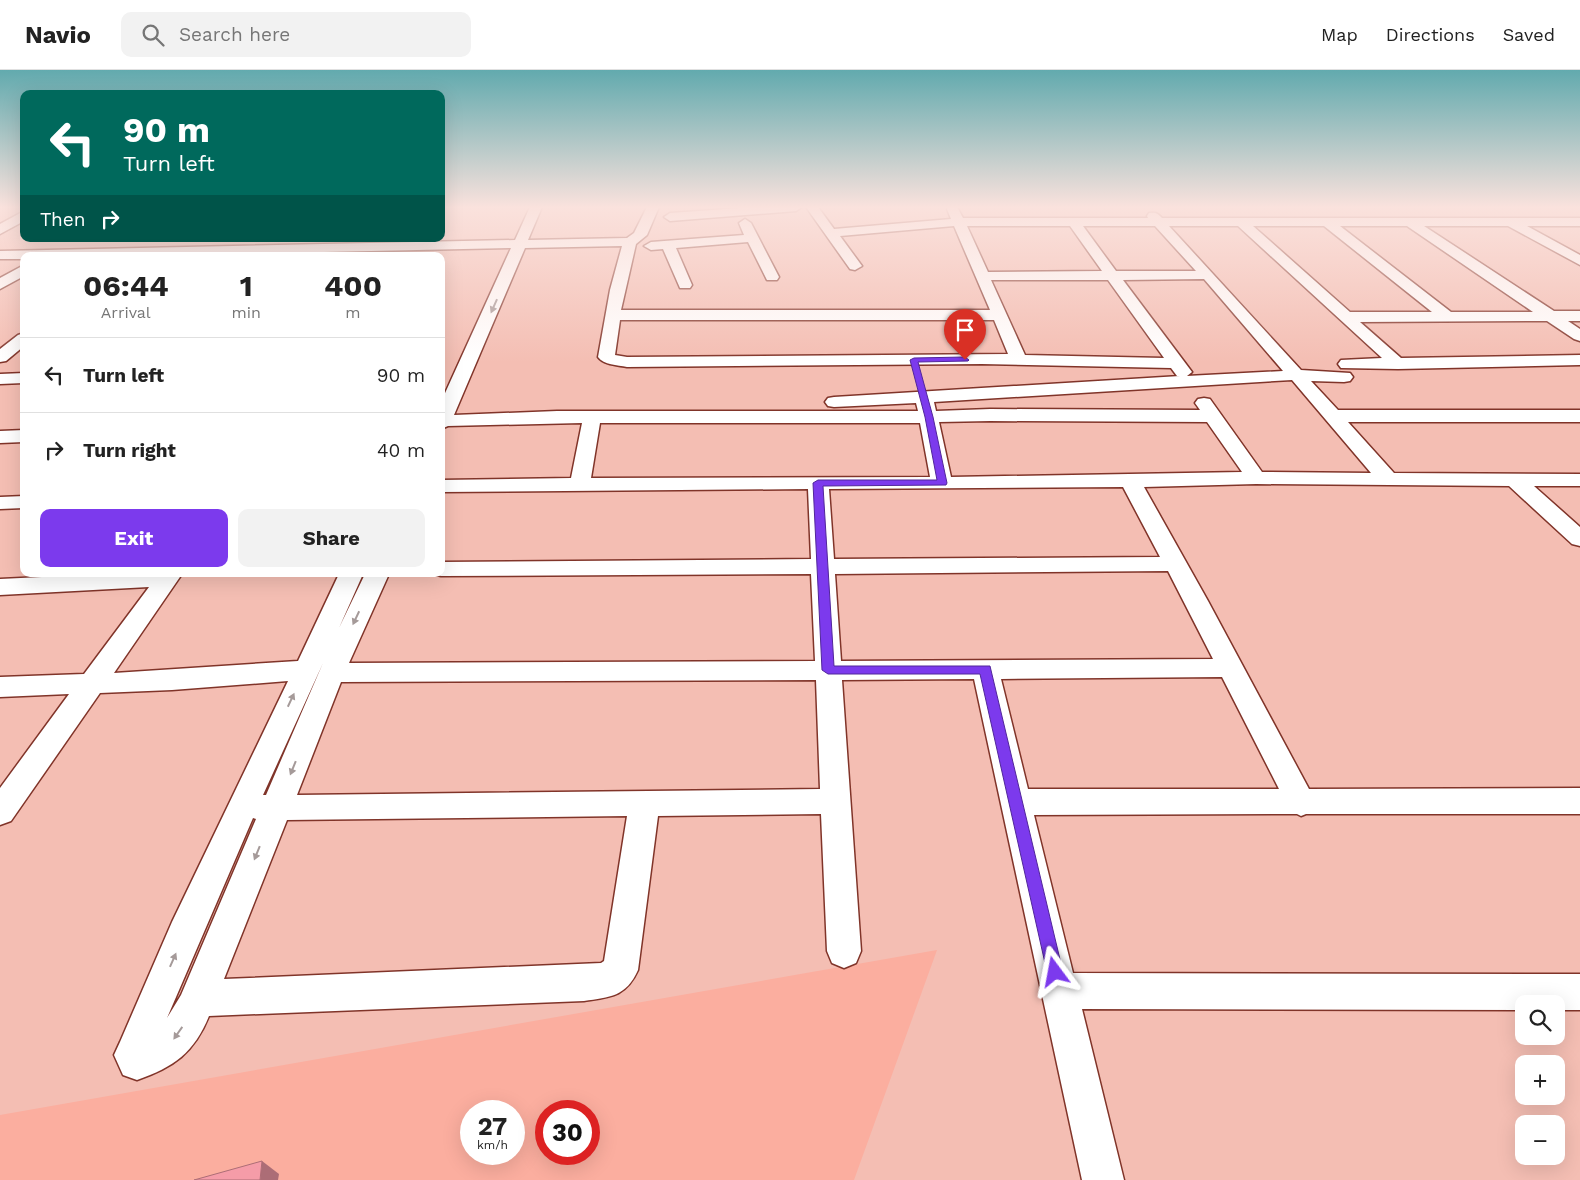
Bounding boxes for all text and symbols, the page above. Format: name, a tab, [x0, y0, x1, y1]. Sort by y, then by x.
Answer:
search box	[121, 12, 471, 57]
text: Navio	[25, 21, 91, 49]
icon: search	[139, 21, 167, 49]
text: Search here	[179, 23, 290, 46]
text: Map	[1321, 24, 1358, 45]
text: Directions	[1386, 24, 1475, 45]
text: Saved	[1503, 24, 1555, 45]
text: 90 m	[123, 109, 210, 151]
icon: left	[40, 110, 105, 175]
text: Turn left	[123, 151, 215, 176]
icon: right	[96, 205, 124, 233]
text: Then	[40, 208, 86, 231]
text: 06:44	[83, 268, 169, 303]
text: 1	[240, 268, 253, 303]
text: 400	[324, 268, 382, 303]
one-way arrow	[489, 299, 497, 313]
text: Arrival	[101, 303, 151, 322]
text: min	[232, 303, 261, 322]
text: m	[345, 303, 361, 322]
pin	[944, 309, 986, 360]
icon: arrive	[951, 316, 979, 344]
icon: left	[40, 361, 68, 389]
text: Turn left	[83, 364, 164, 387]
text: 90 m	[377, 364, 425, 387]
icon: right	[40, 436, 68, 464]
text: Turn right	[83, 439, 176, 462]
text: 40 m	[377, 439, 425, 462]
button: Exit	[40, 509, 228, 567]
button: Share	[238, 509, 425, 567]
one-way arrow	[352, 611, 360, 625]
one-way arrow	[288, 693, 296, 707]
one-way arrow	[288, 760, 296, 775]
one-way arrow	[253, 846, 261, 860]
position arrow	[1028, 945, 1080, 997]
one-way arrow	[169, 953, 177, 967]
map controls	[1515, 995, 1565, 1165]
button: search	[1515, 995, 1565, 1045]
one-way arrow	[173, 1026, 183, 1040]
button: +	[1515, 1055, 1565, 1105]
speed limit sign: 30	[535, 1100, 600, 1165]
text: 27	[478, 1112, 507, 1141]
button: −	[1515, 1115, 1565, 1165]
text: km/h	[477, 1138, 508, 1152]

